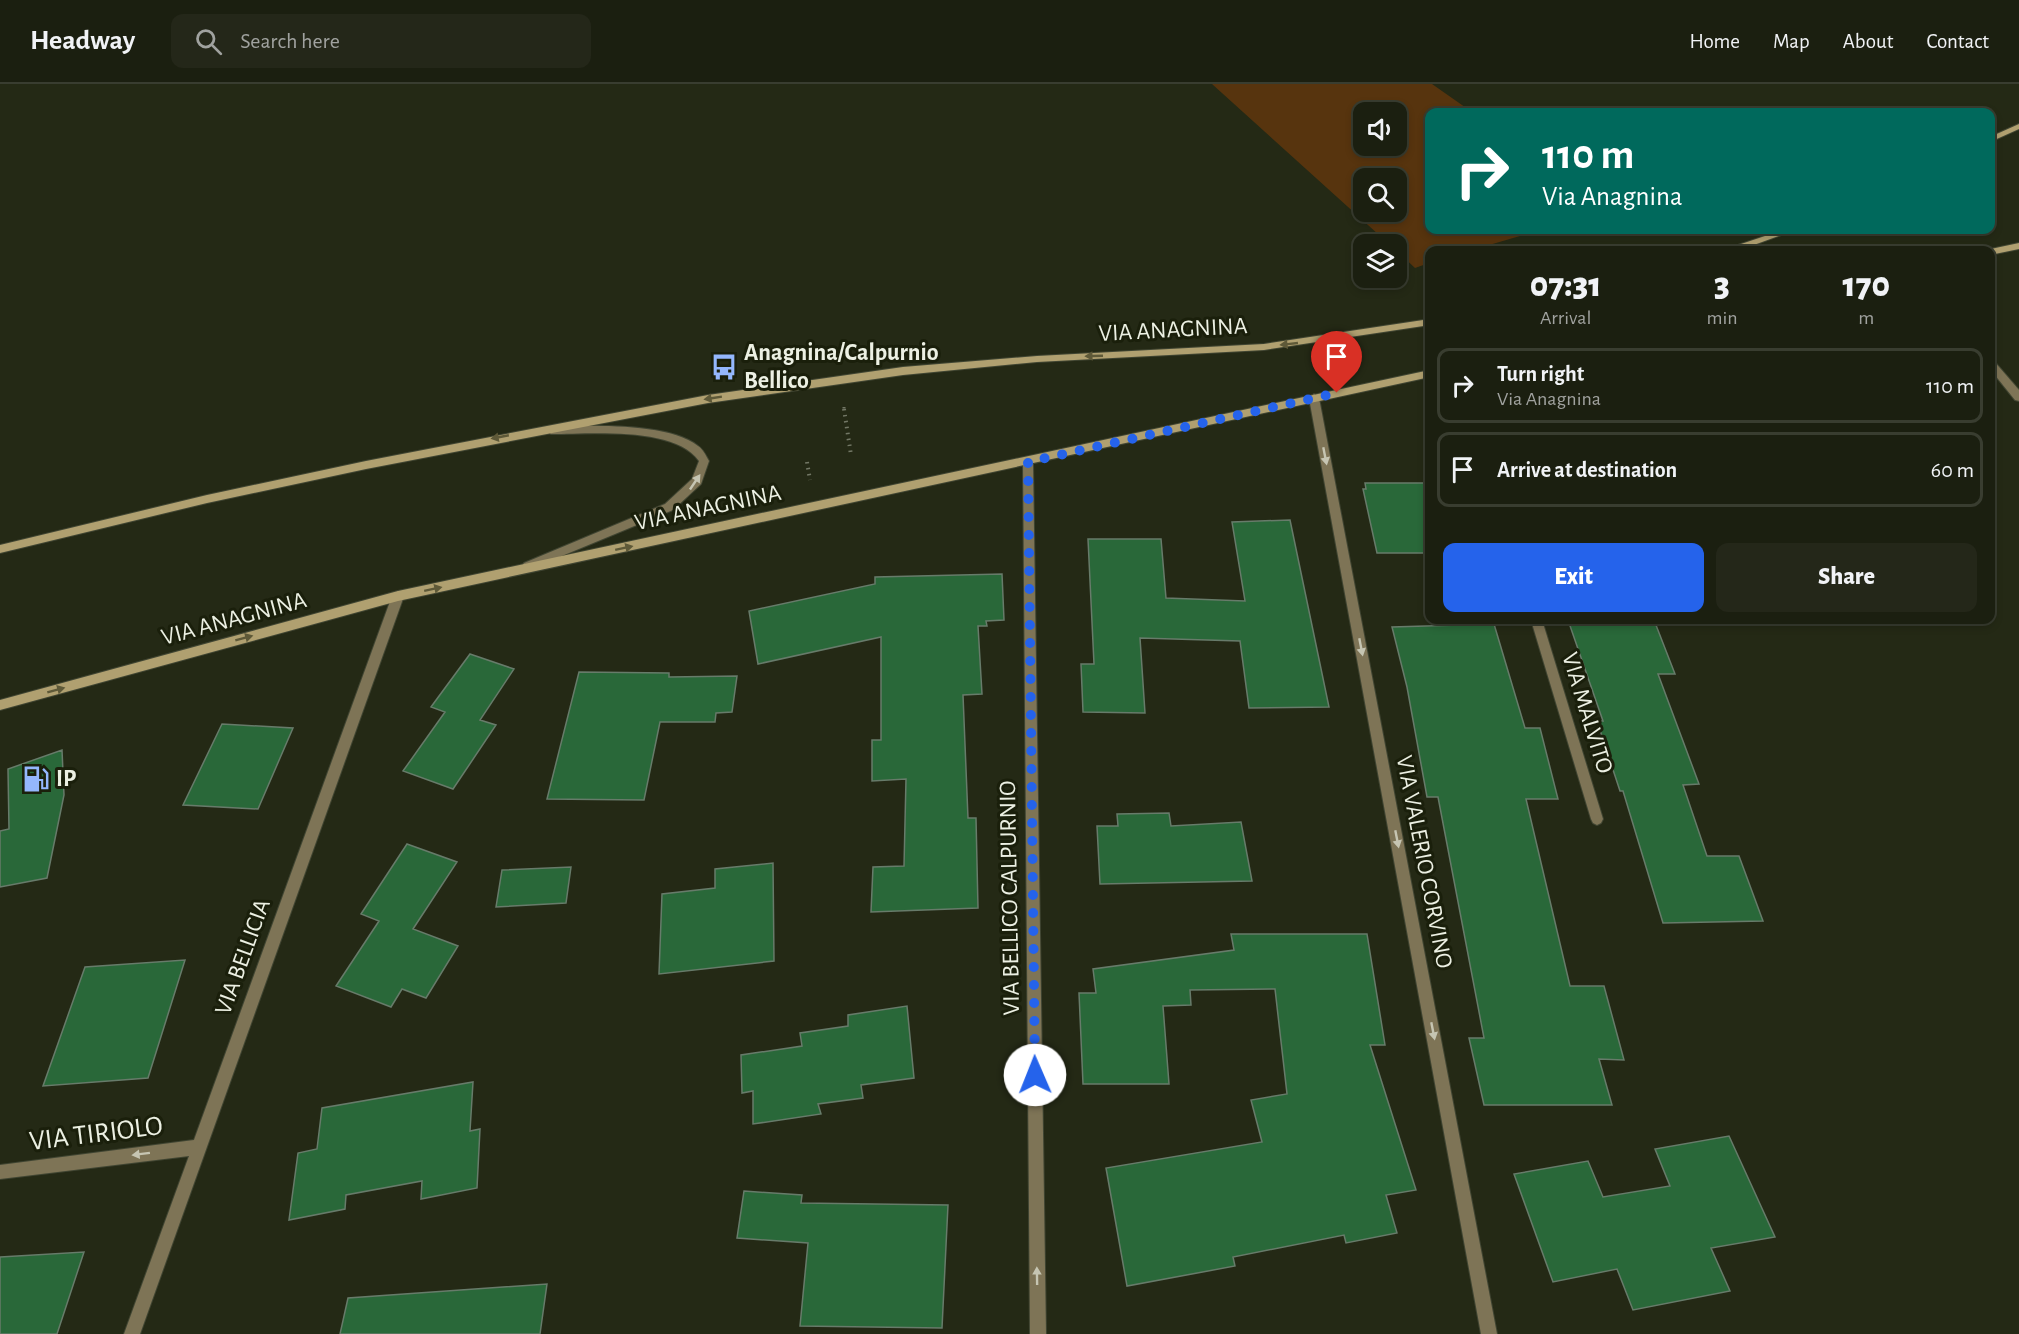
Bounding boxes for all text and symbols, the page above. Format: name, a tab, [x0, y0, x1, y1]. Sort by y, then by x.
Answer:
search box	[171, 14, 591, 68]
icon: search	[192, 25, 225, 58]
text: Headway	[30, 27, 135, 55]
text: Search here	[240, 30, 340, 52]
text: Home	[1689, 31, 1740, 52]
text: Map	[1773, 31, 1810, 52]
text: About	[1843, 31, 1893, 52]
text: Contact	[1926, 31, 1989, 52]
map controls	[1353, 102, 1407, 288]
button: sound	[1353, 102, 1407, 156]
icon: right	[1443, 132, 1521, 210]
text: 110 m	[1542, 134, 1634, 176]
button: search	[1353, 168, 1407, 222]
text: Via Anagnina	[1542, 183, 1682, 210]
button: layers	[1353, 234, 1407, 288]
text: 07:31	[1530, 267, 1602, 303]
text: 3	[1714, 267, 1730, 303]
text: 170	[1842, 267, 1890, 303]
text: Arrival	[1540, 308, 1591, 328]
text: min	[1706, 308, 1738, 328]
text: m	[1858, 308, 1874, 328]
street label: VIA ANAGNINA	[1098, 314, 1248, 346]
pin	[1311, 331, 1362, 393]
one-way arrow	[1279, 339, 1298, 349]
icon: arrive	[1320, 340, 1353, 373]
place label: Anagnina/Calpurnio Bellico	[744, 341, 939, 393]
one-way arrow	[1085, 351, 1104, 360]
bus stop icon: Anagnina/Calpurnio Bellico	[709, 352, 739, 382]
text: Turn right	[1497, 363, 1584, 385]
icon: right	[1446, 369, 1479, 402]
text: 110 m	[1926, 375, 1974, 397]
text: Via Anagnina	[1497, 389, 1601, 409]
one-way arrow	[703, 394, 722, 403]
one-way arrow	[491, 433, 510, 442]
one-way arrow	[1321, 446, 1330, 465]
icon: arrive	[1446, 453, 1479, 486]
text: Arrive at destination	[1497, 459, 1677, 481]
text: 60 m	[1931, 459, 1974, 481]
one-way arrow	[689, 474, 701, 490]
street label: VIA ANAGNINA	[633, 481, 784, 535]
one-way arrow	[614, 543, 633, 552]
button: Exit	[1443, 543, 1704, 612]
button: Share	[1716, 543, 1977, 612]
one-way arrow	[424, 584, 443, 593]
street label: VIA ANAGNINA	[159, 588, 309, 650]
one-way arrow	[236, 633, 254, 642]
one-way arrow	[1357, 638, 1366, 657]
street label: VIA MALVITO	[1557, 650, 1617, 776]
one-way arrow	[47, 684, 65, 694]
street label: VIA VALERIO CORVINO	[1392, 753, 1456, 971]
fuel station icon: IP	[21, 764, 51, 794]
place label: IP	[56, 767, 76, 791]
street label: VIA BELLICO CALPURNIO	[996, 780, 1024, 1016]
one-way arrow	[1393, 830, 1402, 849]
street label: VIA BELLICIA	[211, 896, 275, 1018]
one-way arrow	[1429, 1021, 1438, 1040]
position arrow	[1003, 1043, 1067, 1107]
street label: VIA TIRIOLO	[28, 1112, 164, 1156]
one-way arrow	[132, 1150, 151, 1159]
one-way arrow	[1032, 1266, 1042, 1285]

